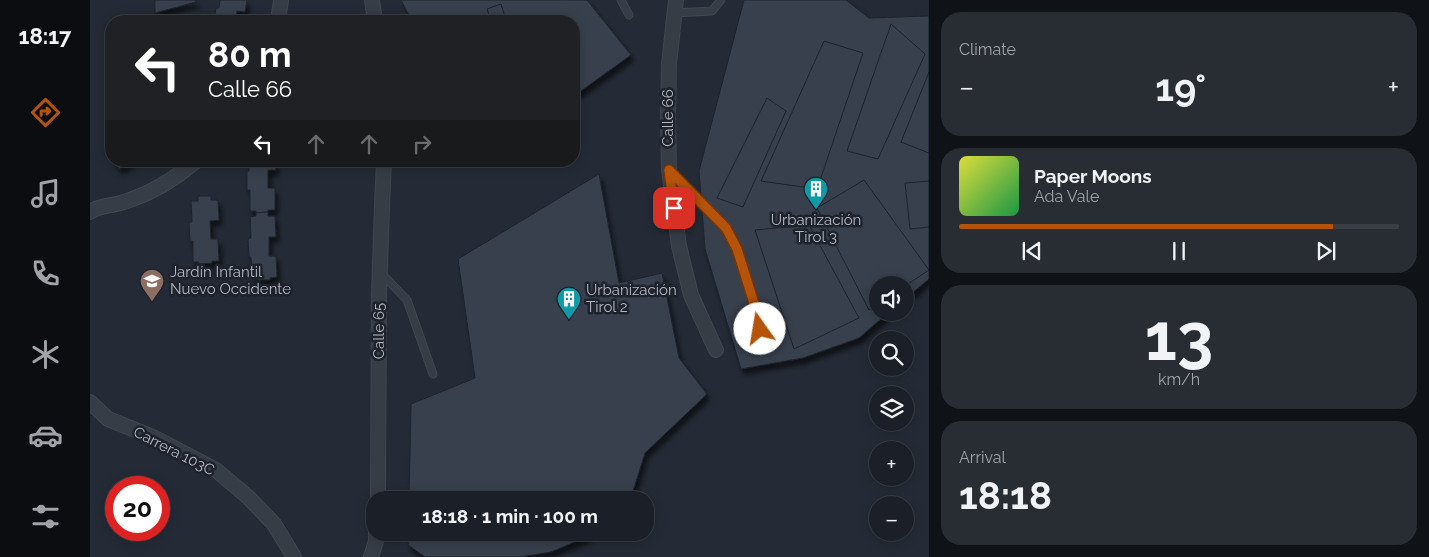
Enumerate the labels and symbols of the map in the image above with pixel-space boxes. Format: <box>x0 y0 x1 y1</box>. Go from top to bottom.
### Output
street label: Calle 66 <box>659 89 677 147</box>
building icon: Urbanización Tirol 3 <box>803 176 829 210</box>
pin <box>653 187 695 229</box>
place label: Urbanización Tirol 3 <box>771 211 861 246</box>
place label: Jardín Infantil Nuevo Occidente <box>170 263 291 298</box>
school or university icon: Jardín Infantil Nuevo Occidente <box>139 268 165 302</box>
place label: Urbanización Tirol 2 <box>586 281 677 316</box>
building icon: Urbanización Tirol 2 <box>556 286 582 320</box>
position arrow <box>733 302 785 354</box>
street label: Calle 65 <box>370 303 388 359</box>
street label: Carrera 103C <box>130 423 218 479</box>
speed limit sign: 20 <box>105 476 170 541</box>

